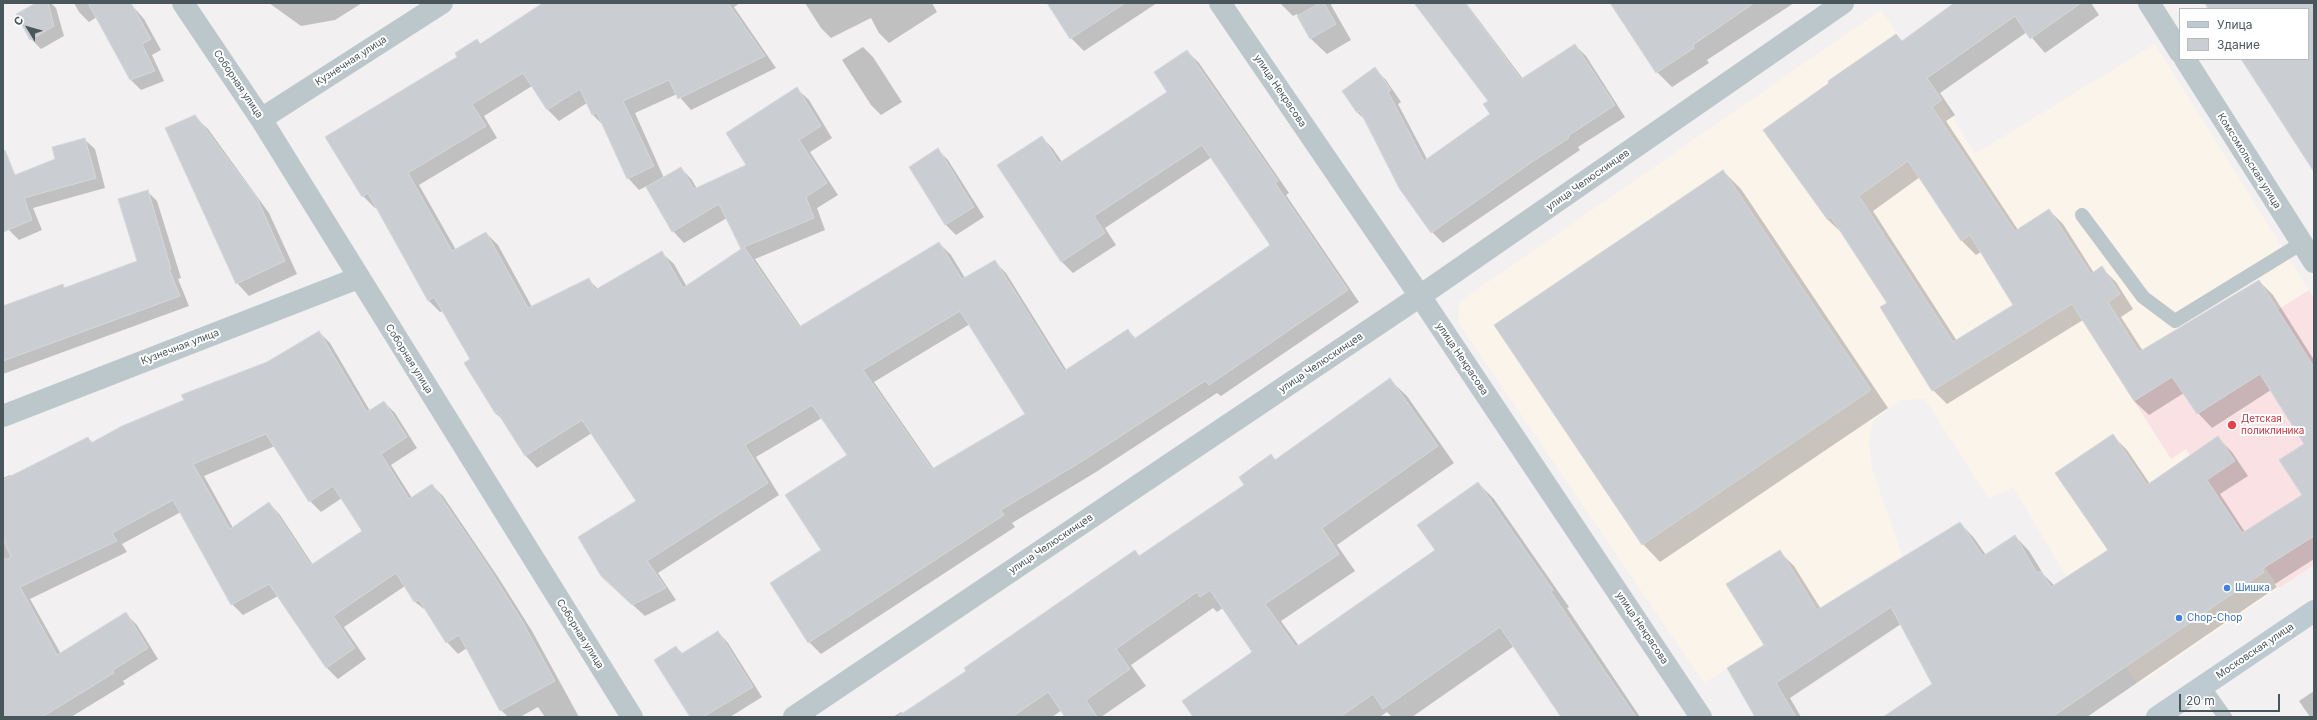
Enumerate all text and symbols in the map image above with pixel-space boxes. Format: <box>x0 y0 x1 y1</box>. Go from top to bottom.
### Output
north arrow <box>8 8 48 48</box>
legend <box>2179 8 2309 60</box>
text: С <box>10 13 26 28</box>
text: Улица <box>2217 17 2252 32</box>
street label: Кузнечная улица <box>313 33 389 89</box>
text: Здание <box>2217 37 2260 52</box>
street label: Соборная улица <box>211 48 265 120</box>
street label: улица Некрасова <box>1251 53 1309 129</box>
street label: Комсомольская улица <box>2215 111 2283 211</box>
street label: улица Челюскинцев <box>1544 147 1632 213</box>
street label: улица Некрасова <box>1433 321 1491 397</box>
street label: Соборная улица <box>383 322 435 396</box>
street label: Кузнечная улица <box>139 327 221 367</box>
street label: улица Челюскинцев <box>1277 330 1365 396</box>
place label: Детская поликлиника <box>2241 413 2304 436</box>
marker: Детская поликлиника <box>2226 419 2238 431</box>
street label: улица Челюскинцев <box>1007 511 1095 577</box>
place label: Шишка <box>2235 582 2270 594</box>
marker: Шишка <box>2222 583 2232 593</box>
street label: улица Некрасова <box>1613 590 1671 666</box>
street label: Соборная улица <box>554 597 606 671</box>
place label: Chop-Chop <box>2187 612 2242 624</box>
marker: Chop-Chop <box>2174 613 2184 623</box>
street label: Московская улица <box>2214 621 2296 681</box>
scale bar <box>2181 686 2282 712</box>
text: 20 m <box>2186 693 2215 708</box>

